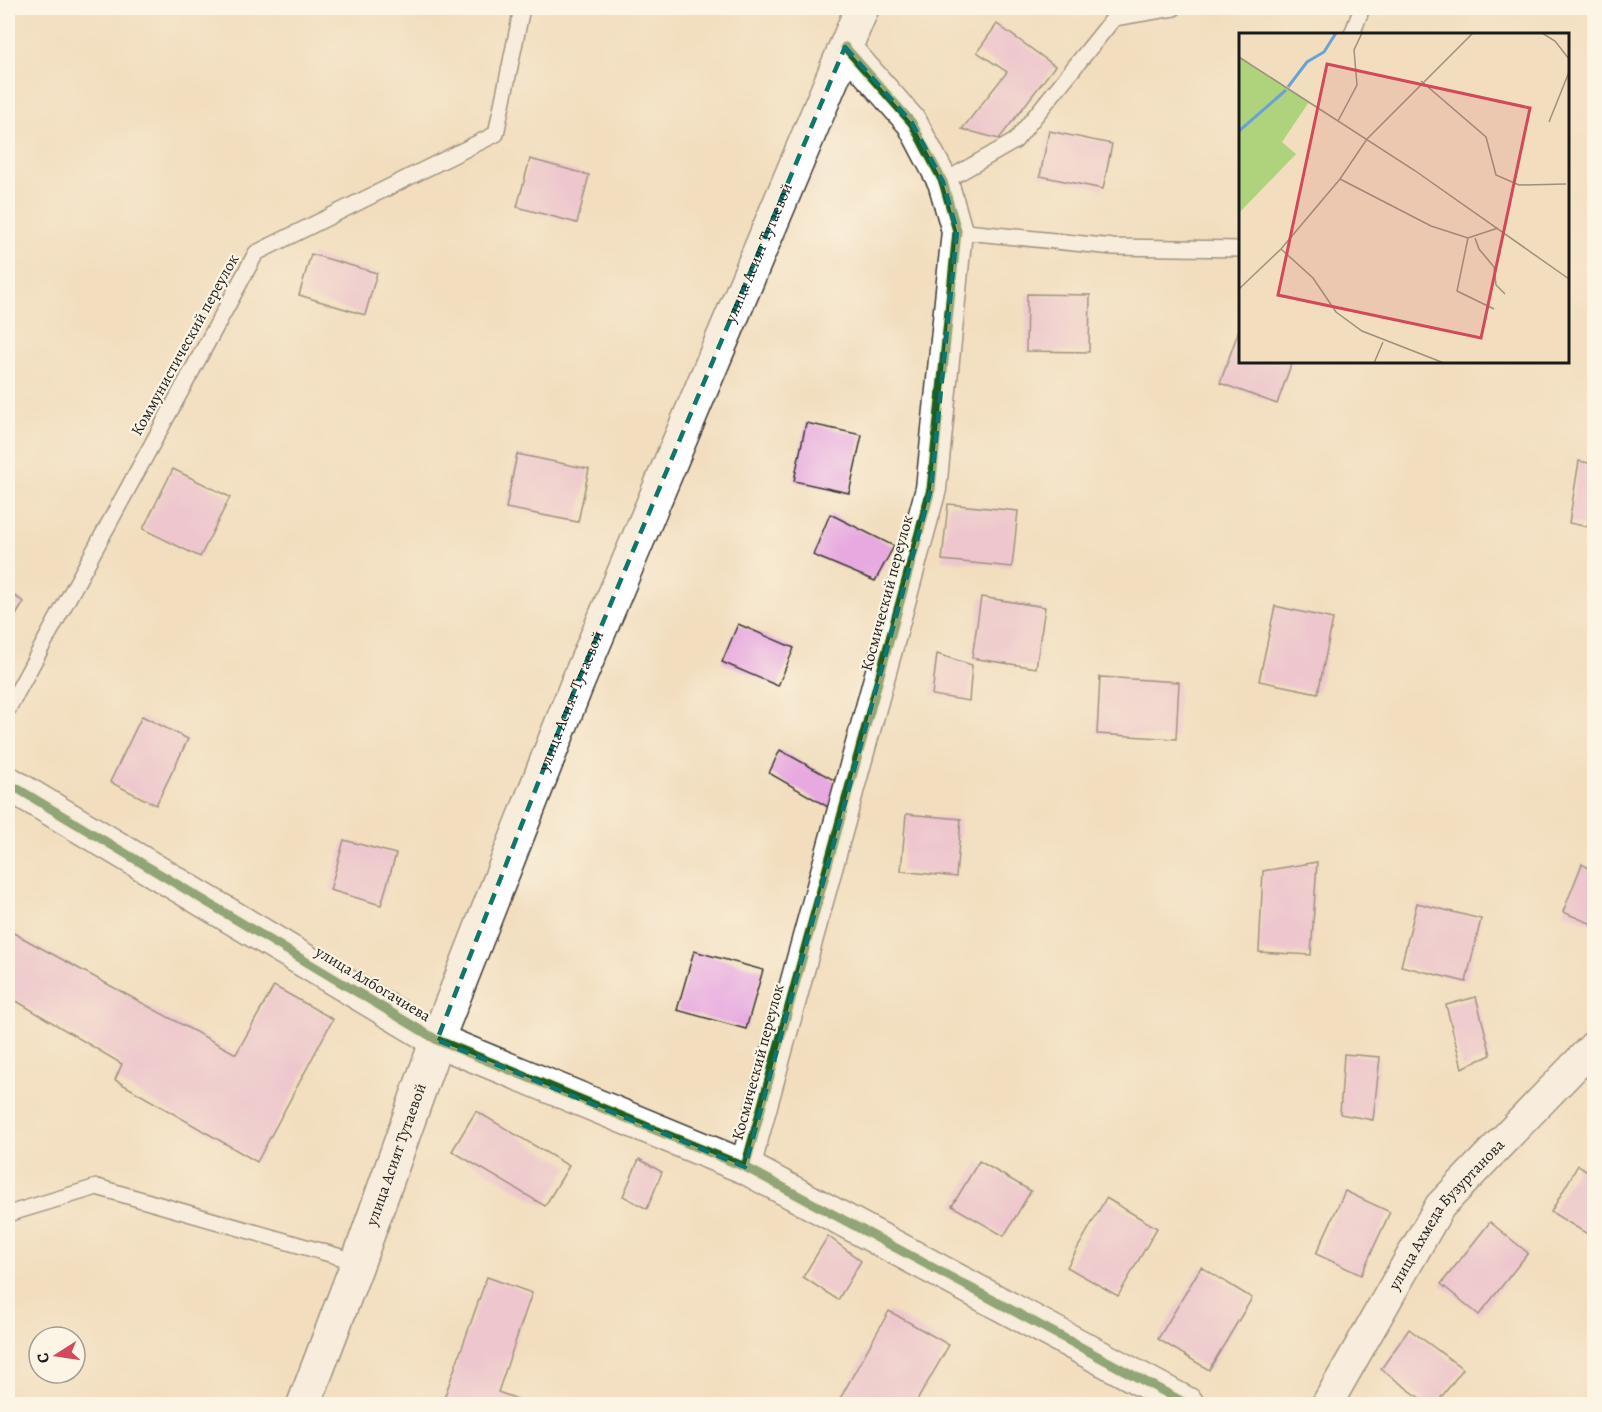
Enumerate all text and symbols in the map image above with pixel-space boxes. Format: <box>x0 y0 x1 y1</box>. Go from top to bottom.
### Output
inset map <box>1239 33 1569 363</box>
street label: улица Асият Тутаевой <box>719 180 798 327</box>
street label: Коммунистический переулок <box>126 250 244 440</box>
street label: Космический переулок <box>856 513 918 673</box>
street label: улица Асият Тутаевой <box>532 627 609 775</box>
street label: улица Албогачиева <box>310 940 435 1028</box>
street label: Космический переулок <box>727 982 789 1142</box>
street label: улица Асият Тутаевой <box>360 1080 432 1230</box>
street label: улица Ахмеда Бузуртанова <box>1383 1134 1510 1295</box>
north arrow <box>27 1325 87 1385</box>
text: С <box>31 1351 55 1365</box>

